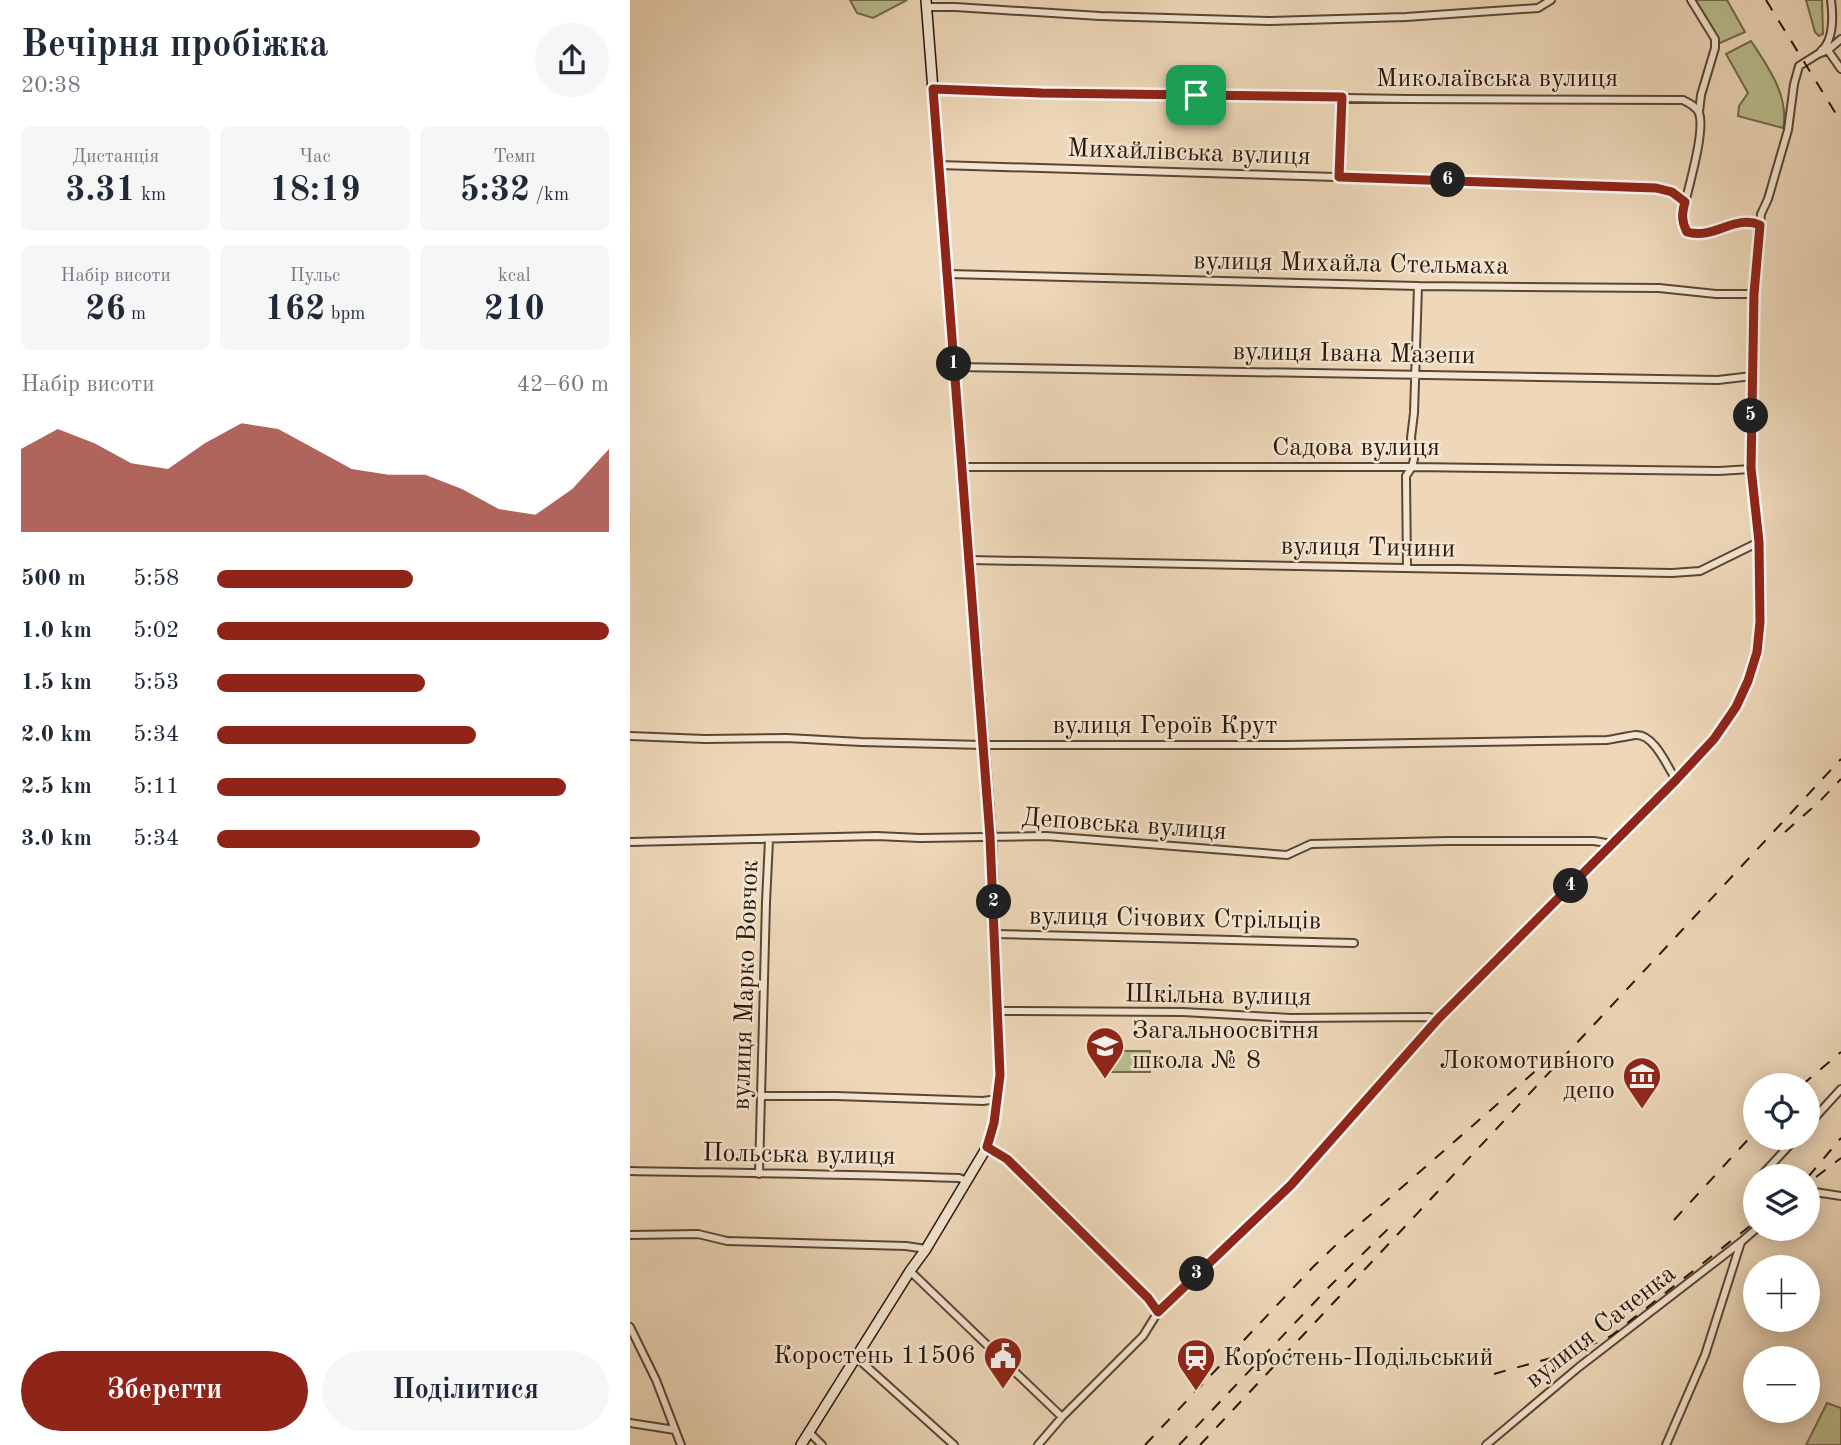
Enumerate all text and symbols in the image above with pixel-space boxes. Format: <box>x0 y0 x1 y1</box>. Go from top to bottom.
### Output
button: share <box>535 23 609 97</box>
text: Вечірня пробіжка <box>21 27 329 65</box>
pin <box>1166 65 1226 125</box>
street label: Миколаївська вулиця <box>1376 66 1618 92</box>
text: 20:38 <box>21 74 81 97</box>
icon: arrive <box>1177 76 1215 114</box>
street label: Михайлівська вулиця <box>1067 136 1311 170</box>
text: Дистанція <box>72 148 159 167</box>
text: Час <box>299 148 331 167</box>
text: Темп <box>493 148 536 167</box>
pin: 6 <box>1430 162 1466 198</box>
text: 6 <box>1442 170 1453 189</box>
text: 3.31 <box>65 173 136 208</box>
text: 18:19 <box>269 173 361 208</box>
text: 5:32 <box>460 173 530 208</box>
text: km <box>136 186 166 205</box>
text: /km <box>530 186 569 205</box>
street label: вулиця Михайла Стельмаха <box>1193 248 1509 280</box>
text: Набір висоти <box>61 267 171 286</box>
text: Пульс <box>290 267 340 286</box>
text: kcal <box>498 267 531 286</box>
text: 26 <box>85 292 126 327</box>
text: 162 <box>265 292 325 327</box>
text: 210 <box>484 292 545 327</box>
text: m <box>126 305 146 324</box>
text: bpm <box>325 305 365 324</box>
street label: вулиця Івана Мазепи <box>1232 339 1476 369</box>
pin: 1 <box>936 346 972 382</box>
text: 1 <box>948 354 959 373</box>
text: Набір висоти <box>21 373 155 396</box>
text: 42–60 m <box>517 373 609 396</box>
pin: 5 <box>1734 398 1768 434</box>
text: 5 <box>1745 406 1756 425</box>
street label: Садова вулиця <box>1272 435 1440 461</box>
street label: вулиця Тичини <box>1280 533 1456 563</box>
text: 500 m <box>21 567 86 590</box>
text: 5:58 <box>133 567 179 590</box>
text: 1.0 km <box>21 619 92 642</box>
text: 5:02 <box>133 619 179 642</box>
text: 1.5 km <box>21 671 92 694</box>
text: 5:53 <box>133 671 179 694</box>
street label: вулиця Героїв Крут <box>1052 713 1278 739</box>
text: 2.0 km <box>21 723 92 746</box>
text: 5:34 <box>133 723 179 746</box>
text: 2.5 km <box>21 775 92 798</box>
text: 5:11 <box>133 775 179 798</box>
street label: Деповська вулиця <box>1020 805 1228 845</box>
text: 3.0 km <box>21 827 92 850</box>
text: 5:34 <box>133 827 179 850</box>
street label: вулиця Марко Вовчок <box>729 859 763 1111</box>
pin: 4 <box>1553 868 1588 903</box>
text: 4 <box>1565 876 1576 895</box>
pin: 2 <box>976 884 1012 920</box>
text: 2 <box>988 892 999 911</box>
street label: вулиця Січових Стрільців <box>1029 903 1321 935</box>
street label: Шкільна вулиця <box>1124 981 1312 1011</box>
place label: Загальноосвітня школа № 8 <box>1132 1018 1319 1074</box>
school or university icon: Загальноосвітня школа № 8 <box>1084 1025 1126 1080</box>
place label: Локомотивного депо <box>1439 1048 1615 1104</box>
museum icon: Локомотивного депо <box>1621 1055 1663 1110</box>
map controls <box>1743 1073 1820 1423</box>
button: locate <box>1743 1073 1820 1150</box>
street label: Польська вулиця <box>702 1140 896 1170</box>
button: layers <box>1743 1164 1820 1241</box>
button: + <box>1743 1255 1820 1332</box>
pin: 3 <box>1180 1256 1214 1292</box>
street label: вулиця Саченка <box>1521 1261 1681 1393</box>
text: 3 <box>1191 1264 1202 1283</box>
public building icon: Коростень 11506 <box>982 1335 1024 1390</box>
station icon: Коростень-Подільський <box>1175 1337 1217 1392</box>
place label: Коростень 11506 <box>773 1343 976 1369</box>
place label: Коростень-Подільський <box>1223 1345 1494 1371</box>
button: − <box>1743 1346 1820 1423</box>
button: Зберегти <box>21 1351 308 1431</box>
button: Поділитися <box>322 1351 609 1431</box>

